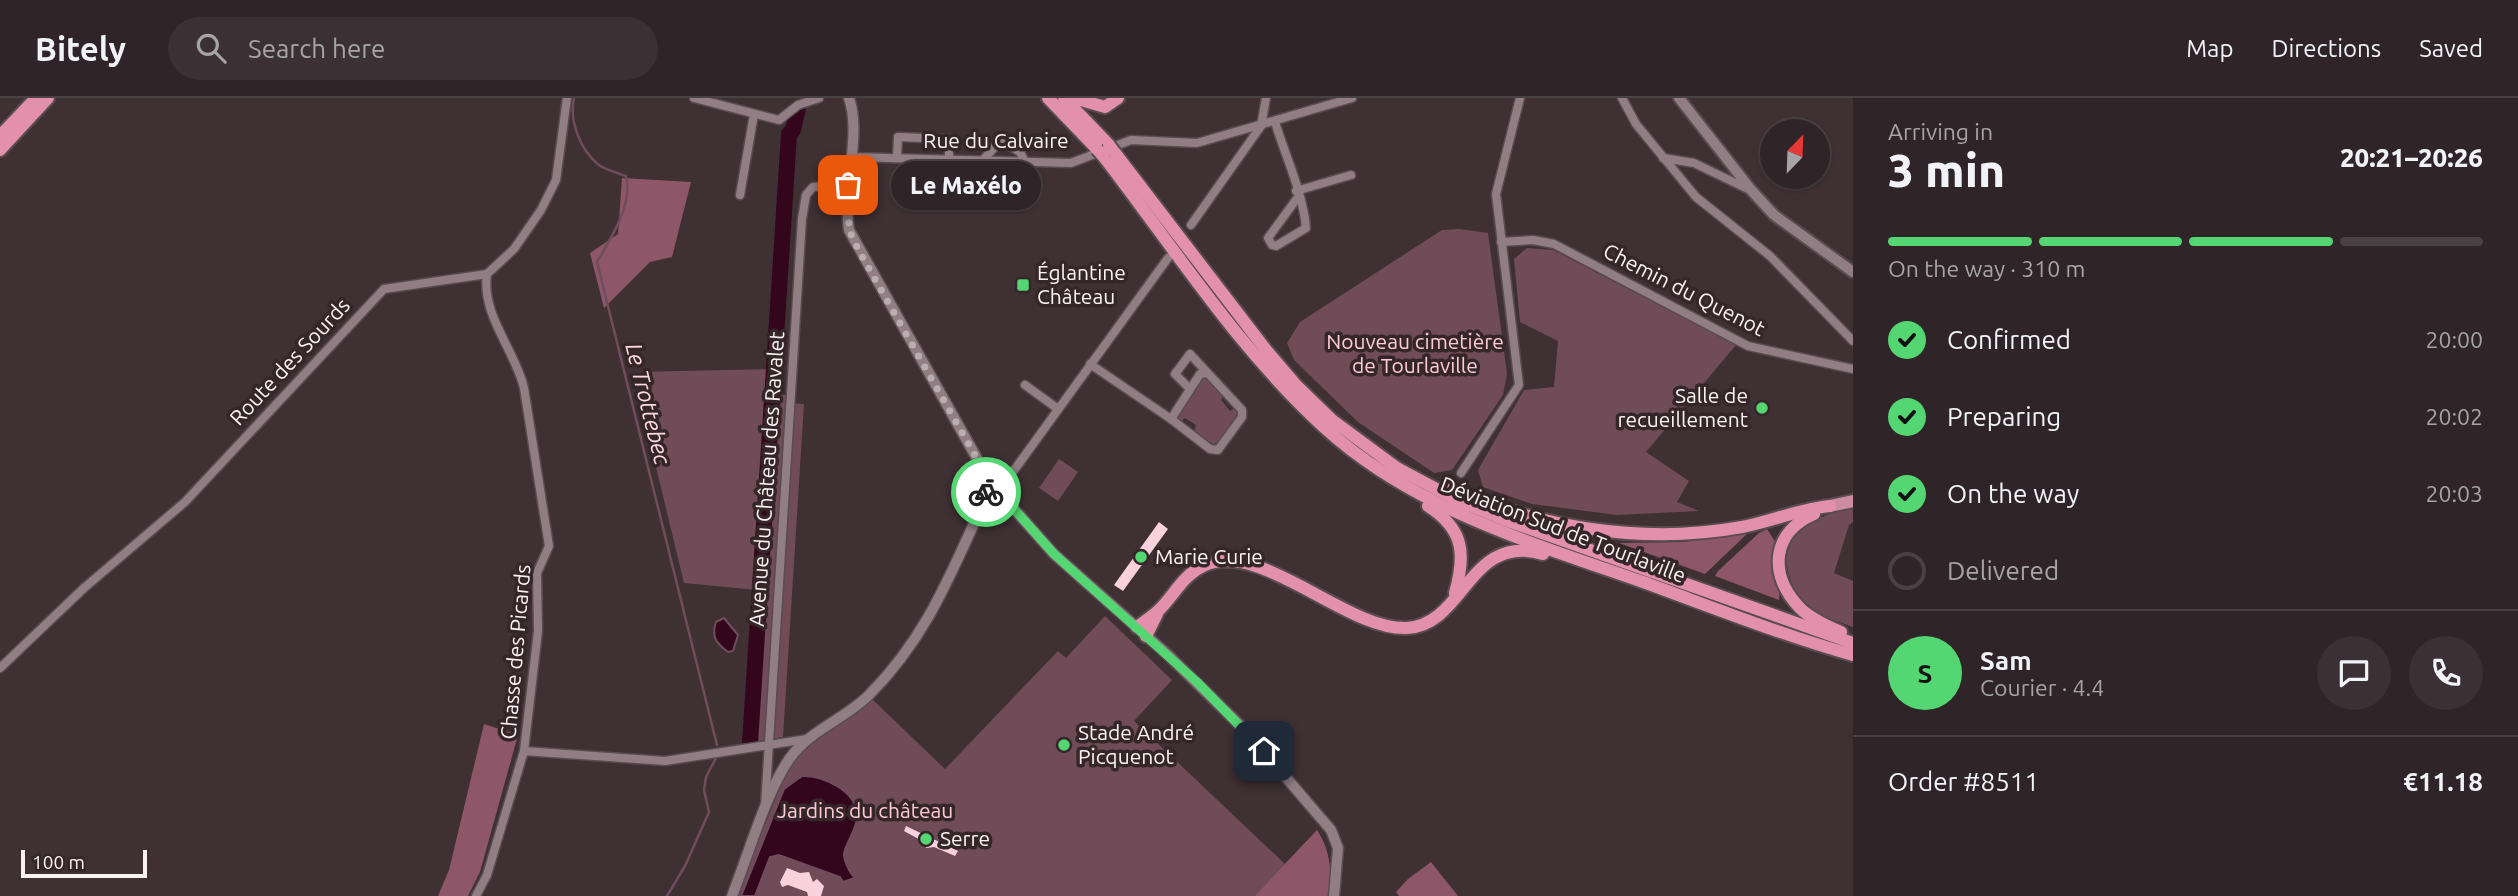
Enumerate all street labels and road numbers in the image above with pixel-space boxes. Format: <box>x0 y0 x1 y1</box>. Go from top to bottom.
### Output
street label: Rue du Calvaire <box>923 128 1069 152</box>
street label: Chemin du Quenot <box>1600 238 1769 340</box>
street label: Route des Sourds <box>224 293 354 430</box>
street label: Avenue du Château des Ravalet <box>744 331 788 627</box>
street label: Déviation Sud de Tourlaville <box>1437 471 1689 587</box>
street label: Chasse des Picards <box>495 563 535 740</box>

